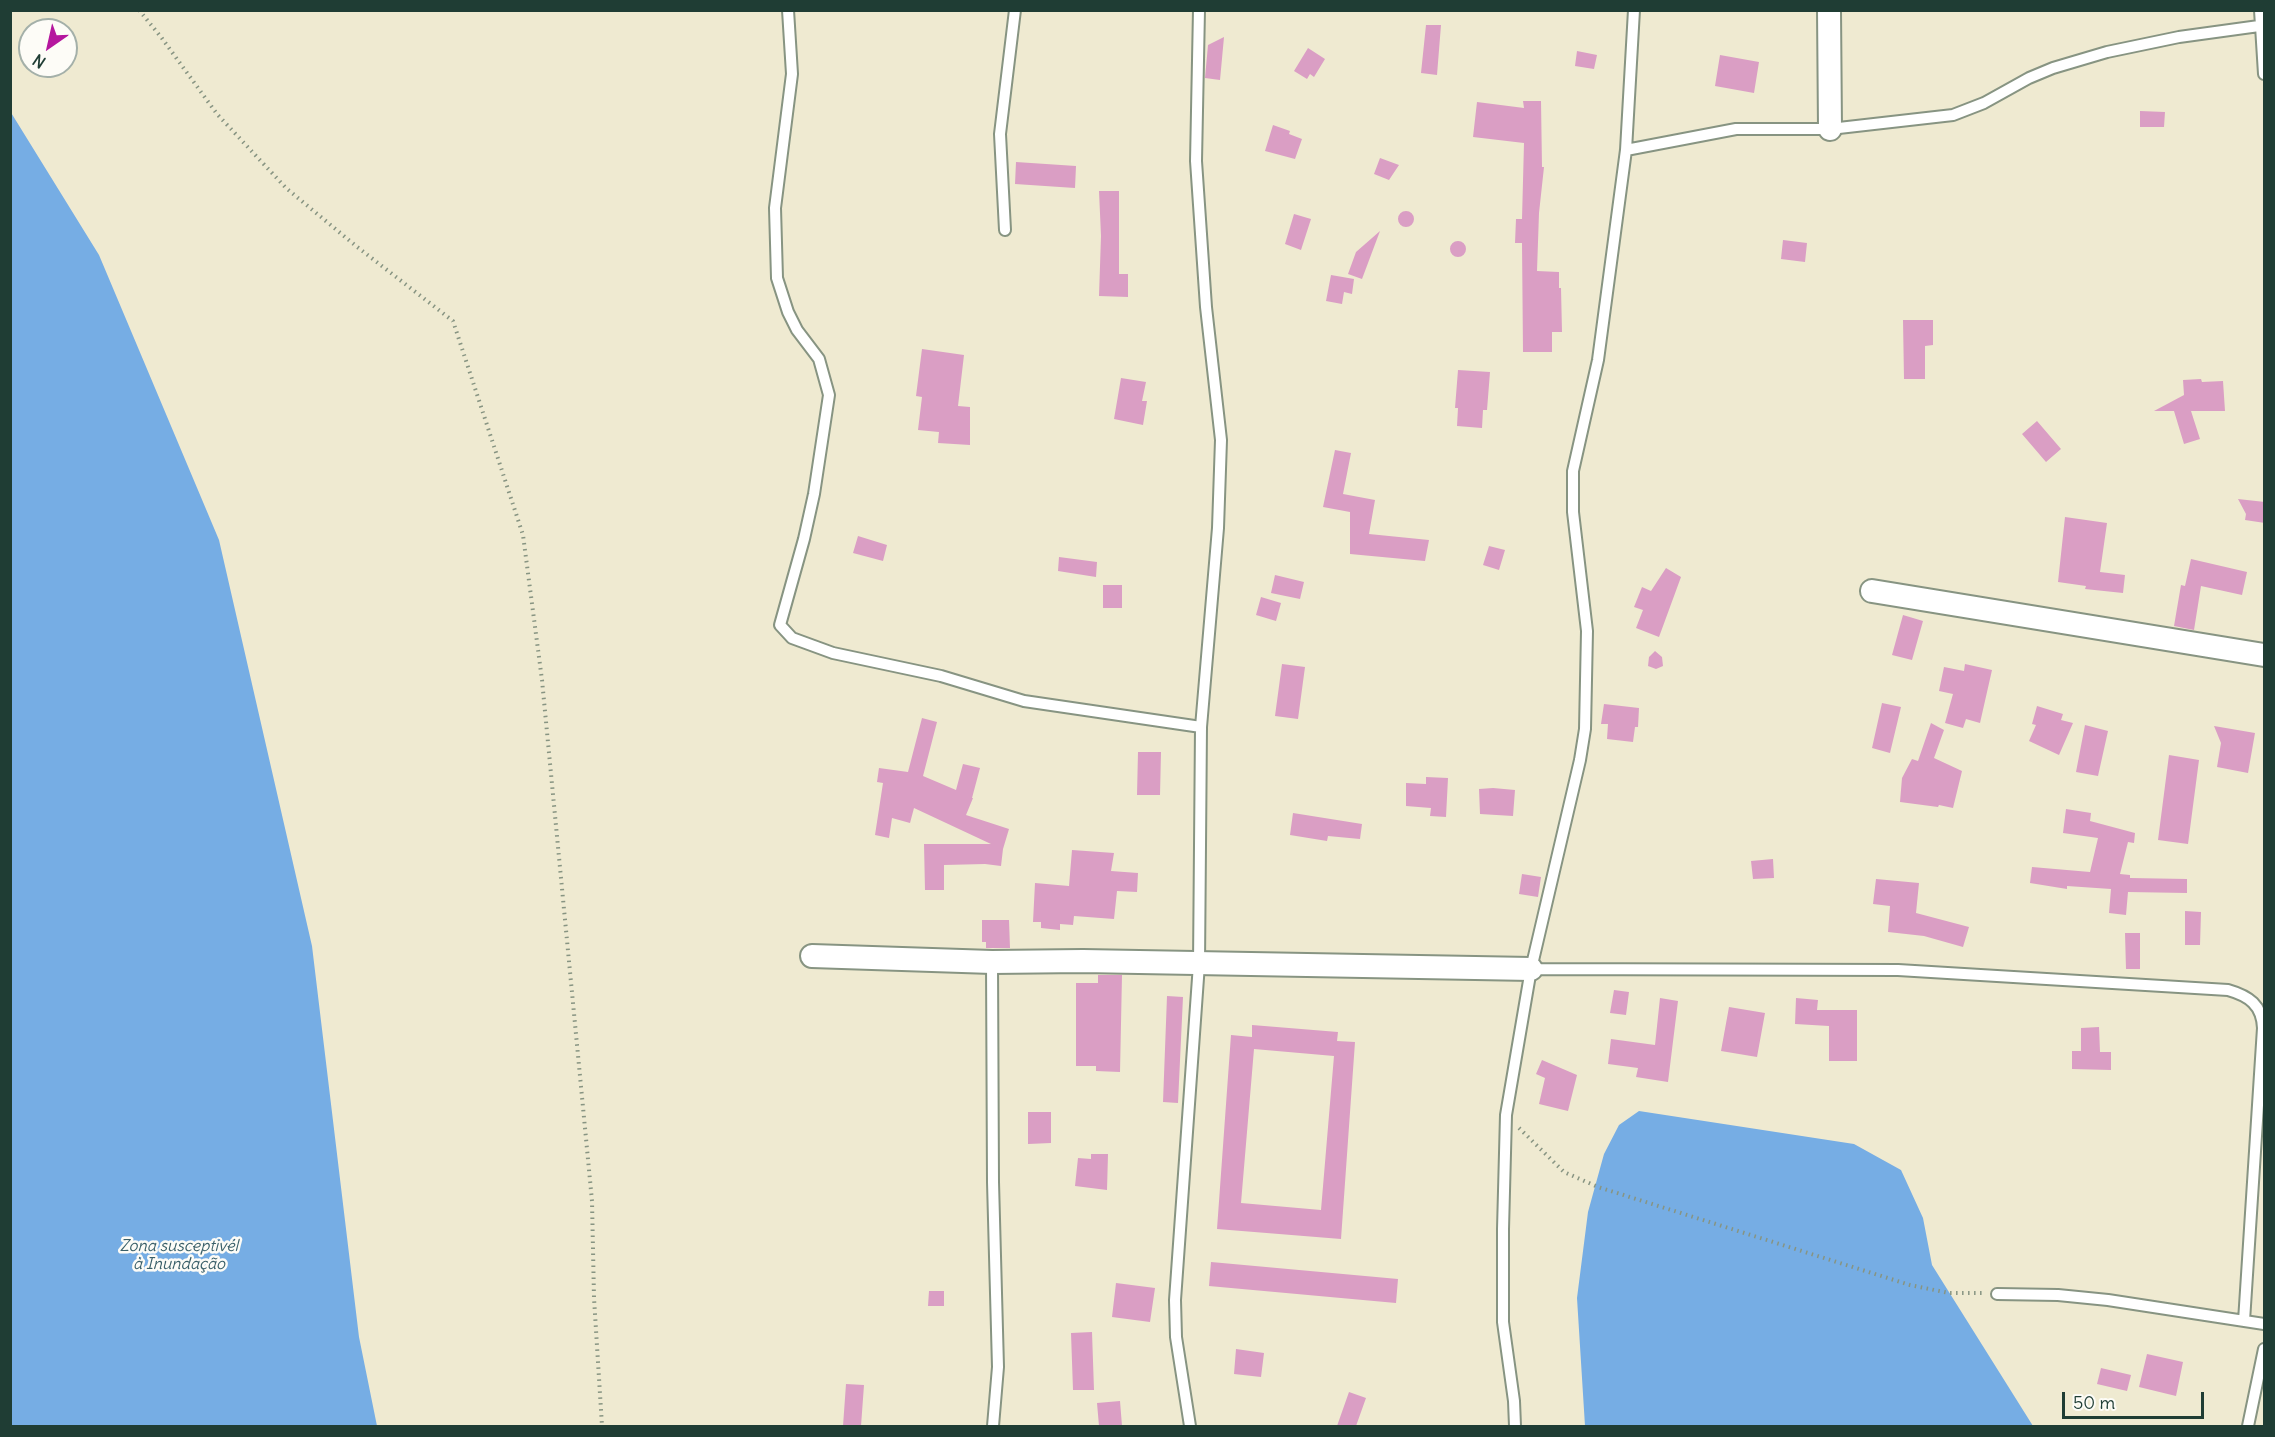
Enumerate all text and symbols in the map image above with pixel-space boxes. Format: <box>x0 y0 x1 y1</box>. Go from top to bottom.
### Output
north arrow <box>18 18 78 78</box>
text: N <box>29 50 49 73</box>
water label: Zona susceptivél à Inundação <box>120 1236 238 1274</box>
scale bar <box>2065 1380 2208 1418</box>
text: 50 m <box>2073 1391 2115 1414</box>

